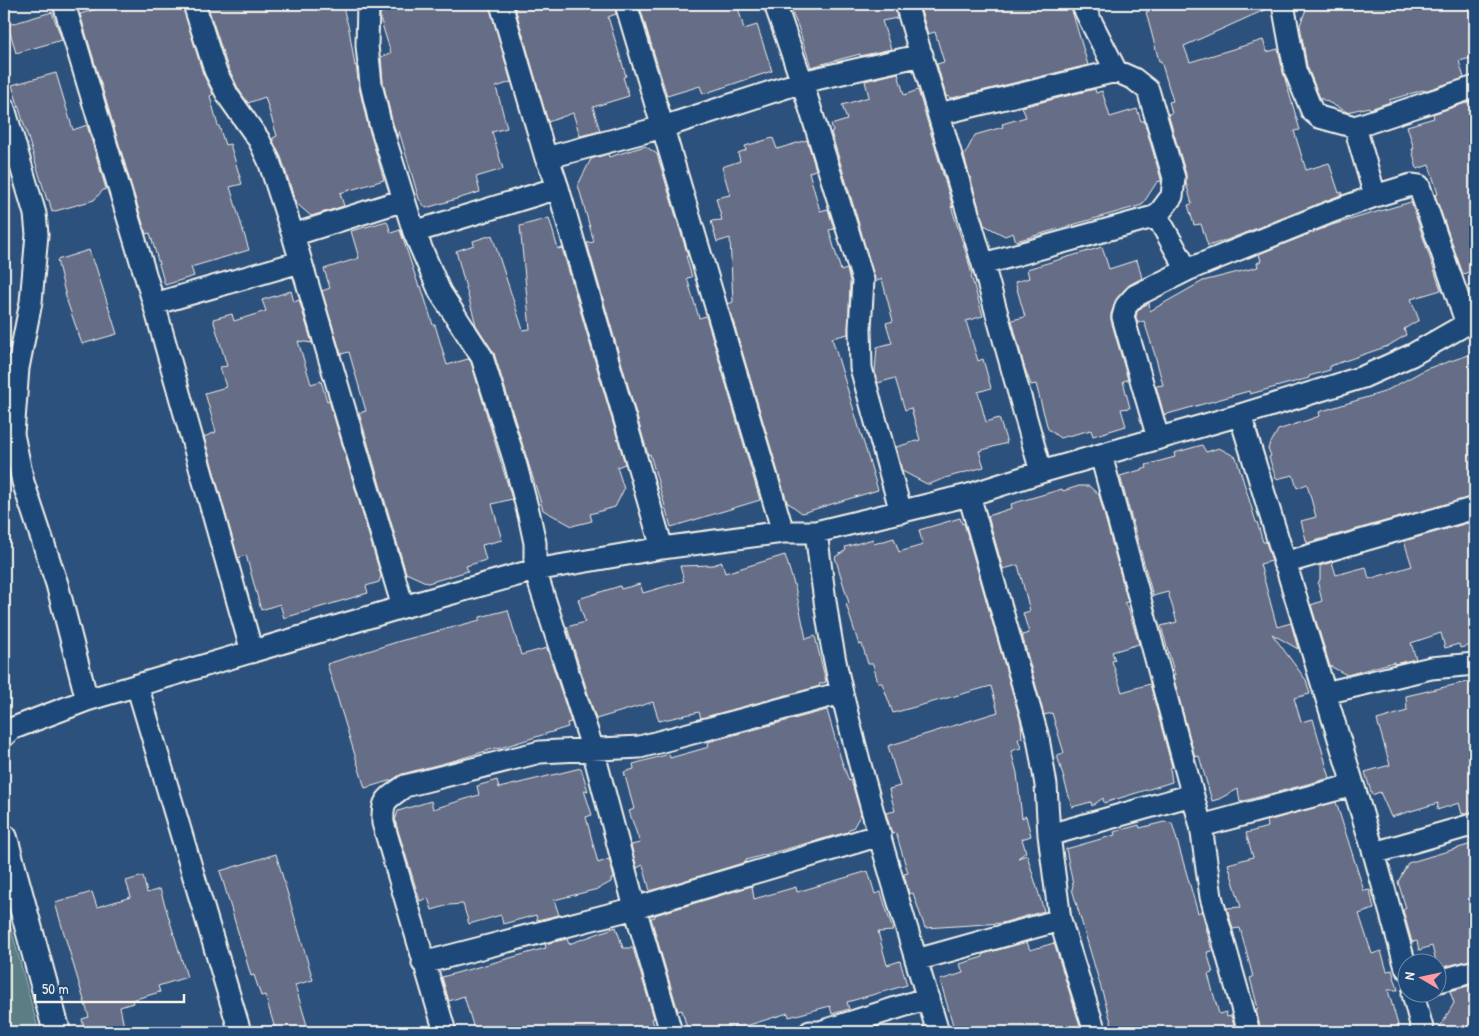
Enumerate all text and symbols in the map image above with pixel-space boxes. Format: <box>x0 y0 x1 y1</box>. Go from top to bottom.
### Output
north arrow <box>1396 954 1446 1004</box>
text: N <box>1399 970 1419 981</box>
scale bar <box>35 971 184 1003</box>
text: 50 m <box>42 978 69 999</box>

